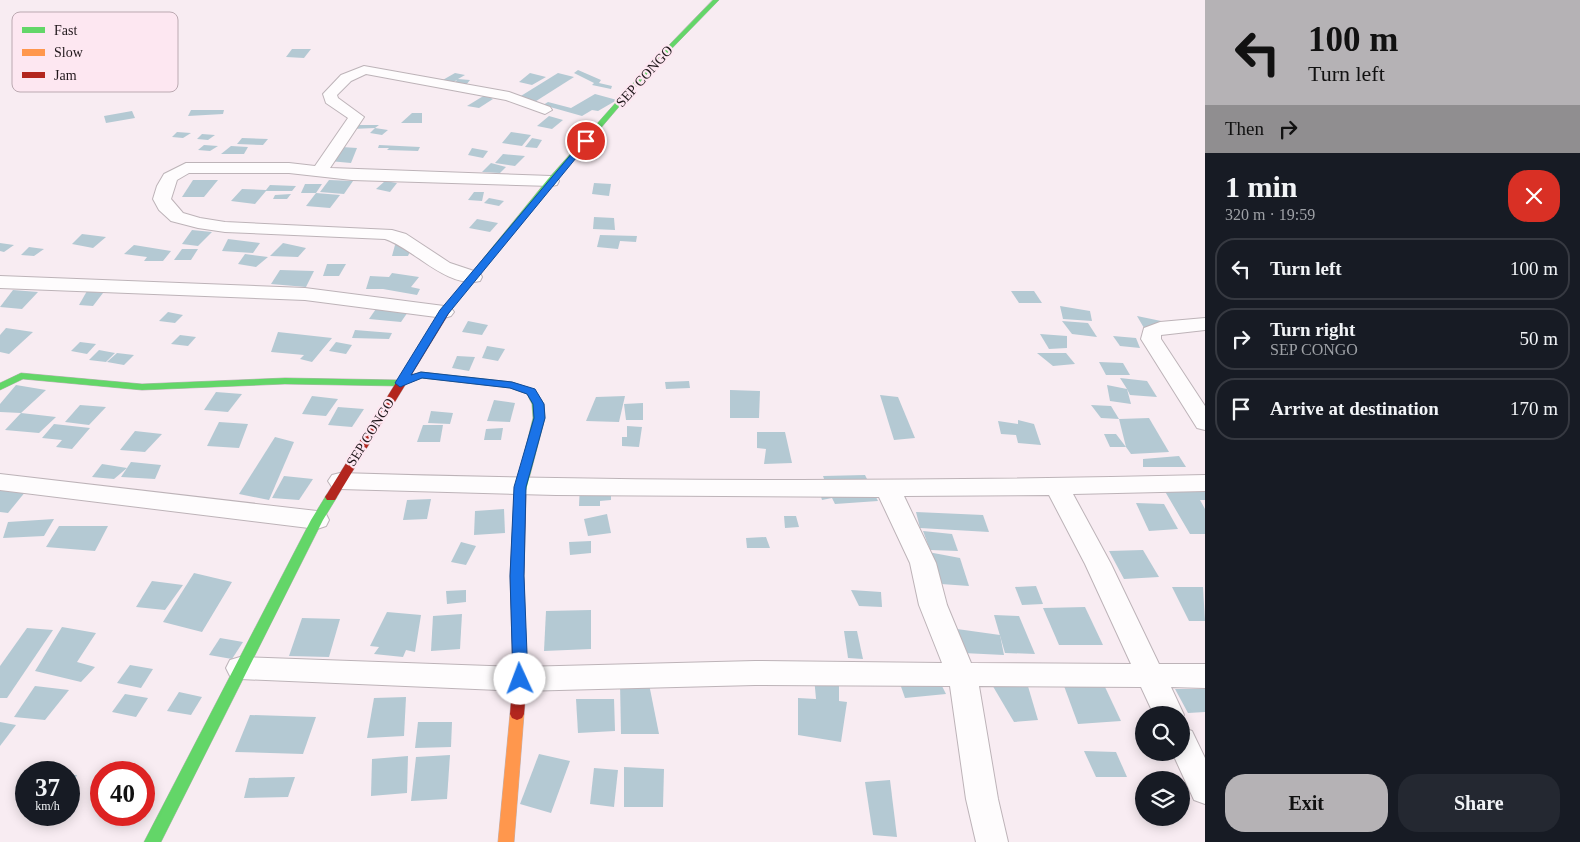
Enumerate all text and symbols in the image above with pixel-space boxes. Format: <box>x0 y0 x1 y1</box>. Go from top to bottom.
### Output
legend <box>12 12 178 92</box>
icon: left <box>1225 20 1290 85</box>
text: 100 m <box>1308 20 1398 59</box>
text: Fast <box>54 23 77 38</box>
street label: SEP CONGO <box>613 43 676 110</box>
text: Slow <box>54 45 84 60</box>
text: Turn left <box>1308 61 1385 86</box>
text: Jam <box>54 68 77 83</box>
icon: right <box>1274 115 1302 143</box>
text: Then <box>1225 118 1264 139</box>
pin <box>565 120 607 162</box>
icon: arrive <box>572 127 600 155</box>
text: 1 min <box>1225 170 1298 203</box>
button: close <box>1508 170 1560 222</box>
text: 320 m · 19:59 <box>1225 206 1315 223</box>
icon: left <box>1227 255 1255 283</box>
text: Turn left <box>1270 258 1342 279</box>
text: 100 m <box>1510 258 1558 279</box>
text: Turn right <box>1270 319 1355 340</box>
icon: right <box>1227 325 1255 353</box>
text: 50 m <box>1519 328 1558 349</box>
text: SEP CONGO <box>1270 341 1358 358</box>
icon: arrive <box>1227 395 1255 423</box>
street label: SEP CONGO <box>344 396 397 469</box>
text: Arrive at destination <box>1270 398 1439 419</box>
text: 170 m <box>1510 398 1558 419</box>
position arrow <box>493 652 545 704</box>
map controls <box>1135 706 1190 826</box>
button: search <box>1135 706 1190 761</box>
speed limit sign: 40 <box>90 761 155 826</box>
button: layers <box>1135 771 1190 826</box>
text: 37 <box>35 774 60 801</box>
button: Exit <box>1225 774 1388 832</box>
button: Share <box>1398 774 1560 832</box>
text: km/h <box>35 799 60 813</box>

